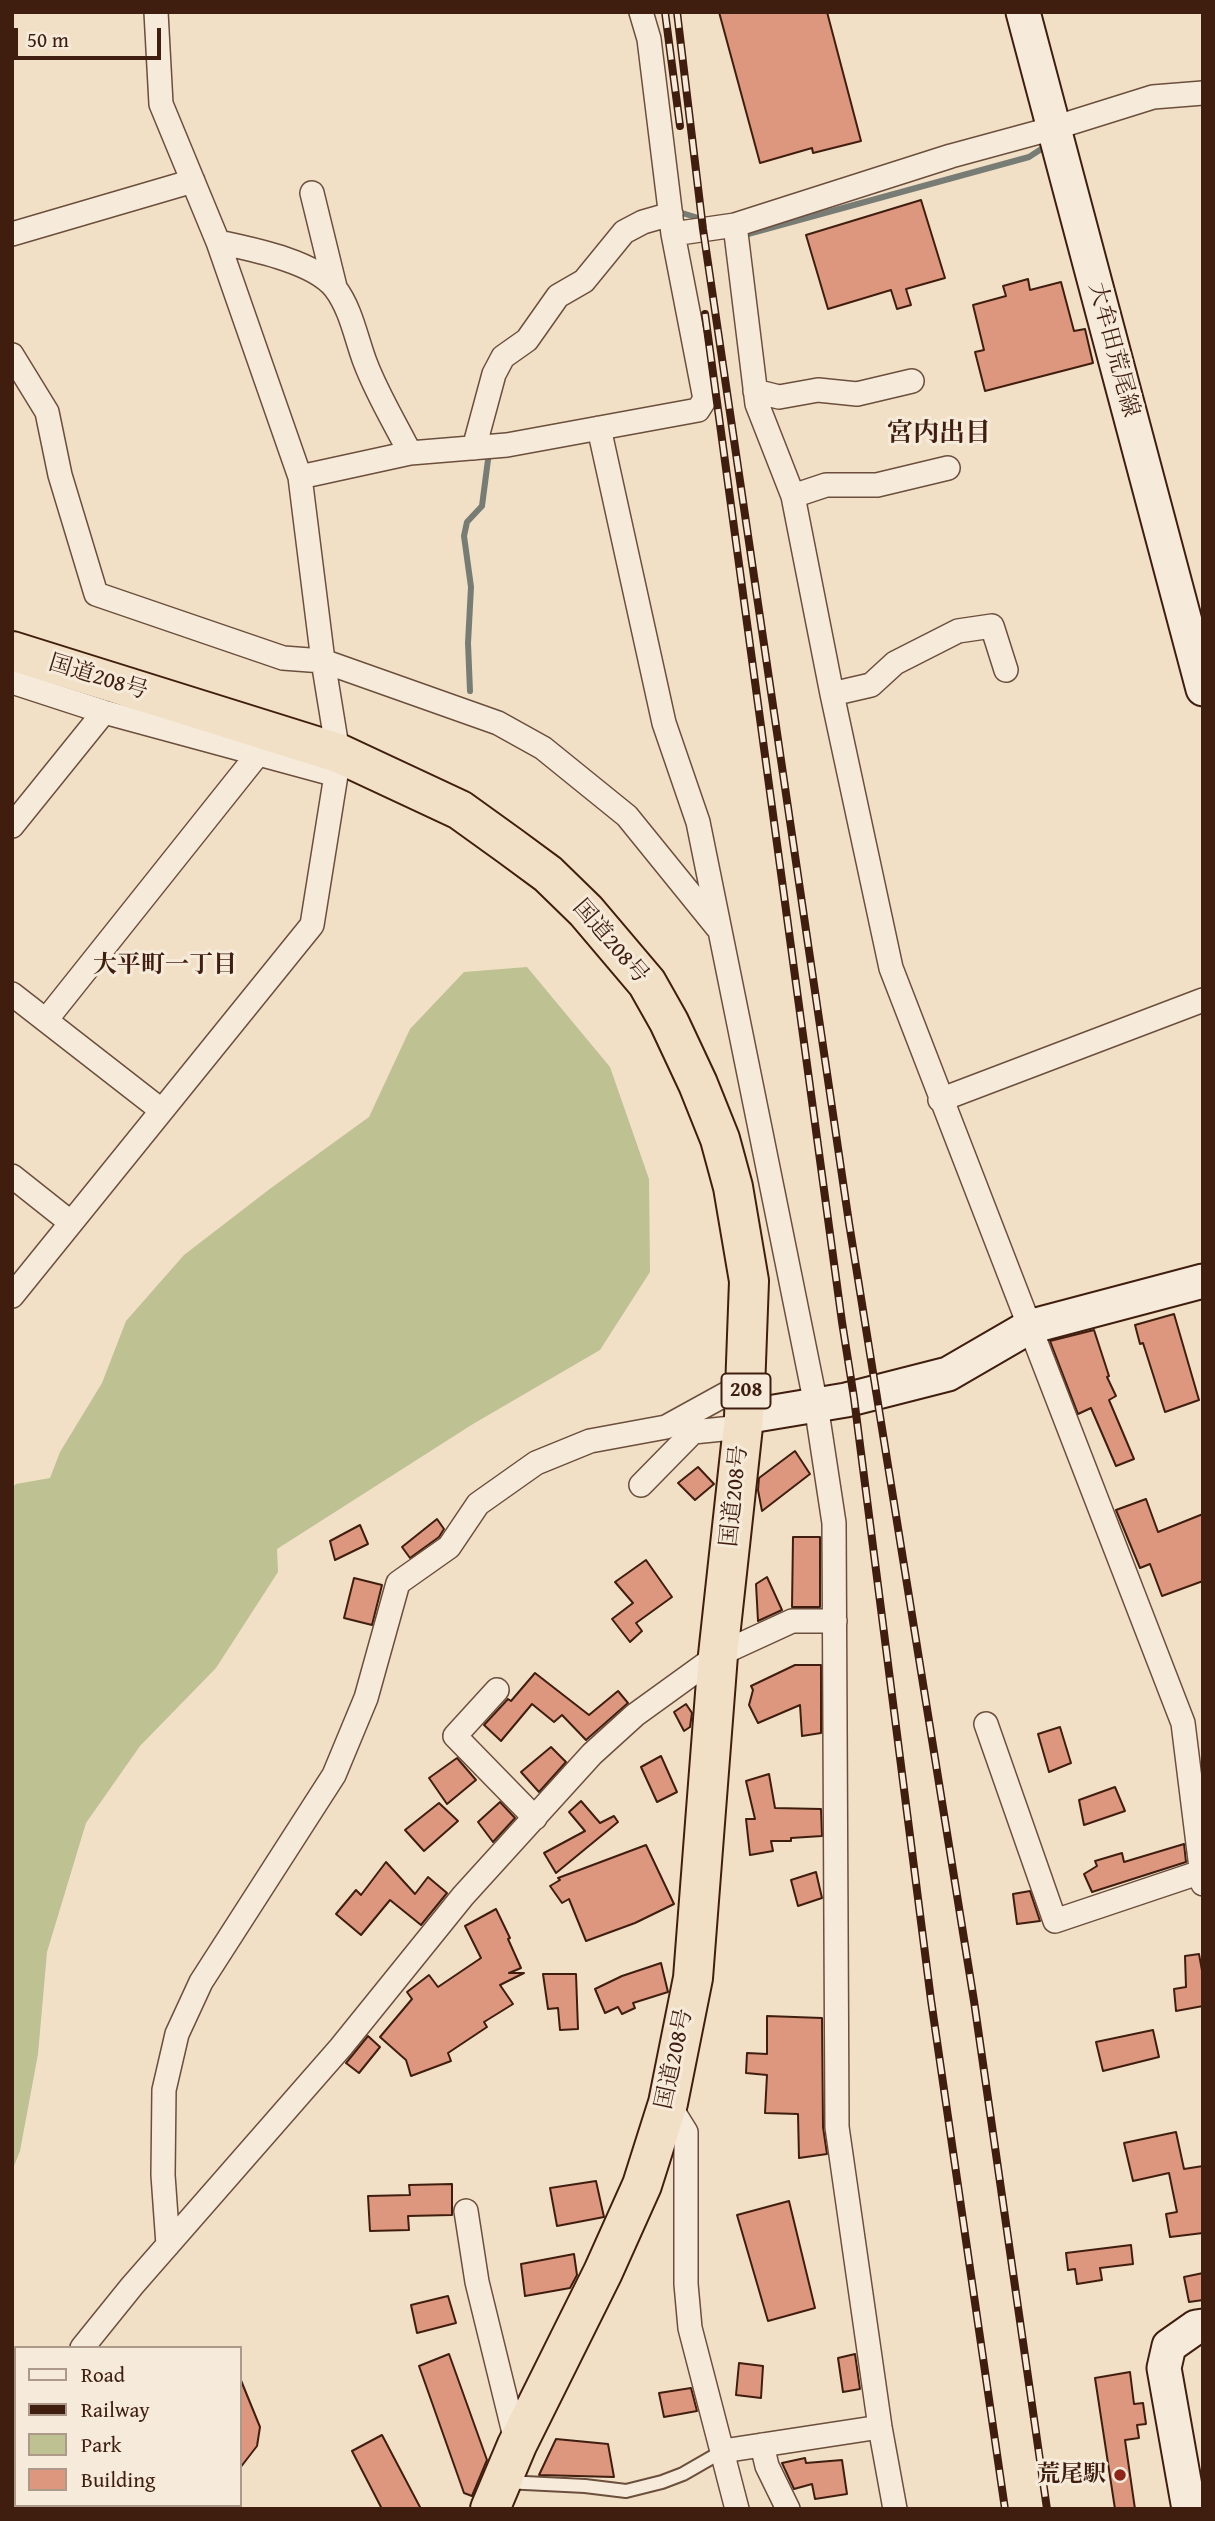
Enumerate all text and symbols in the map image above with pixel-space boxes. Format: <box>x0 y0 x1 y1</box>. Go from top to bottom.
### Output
scale bar <box>18 14 164 58</box>
text: 50 m <box>27 24 69 55</box>
street label: 大牟田荒尾線 <box>1082 280 1144 420</box>
district label: 宮内出目 <box>887 418 991 450</box>
street label: 国道208号 <box>45 650 151 706</box>
street label: 国道208号 <box>566 894 654 990</box>
district label: 大平町一丁目 <box>93 952 237 980</box>
road number: 208 <box>722 1374 770 1408</box>
street label: 国道208号 <box>716 1444 754 1548</box>
street label: 国道208号 <box>651 2006 699 2112</box>
legend <box>14 2346 242 2507</box>
text: Road <box>81 2359 125 2390</box>
text: Railway <box>81 2394 150 2425</box>
text: Park <box>81 2429 122 2460</box>
place label: 荒尾駅 <box>1037 2461 1106 2489</box>
text: Building <box>81 2464 155 2495</box>
marker: 荒尾駅 <box>1112 2467 1128 2483</box>

